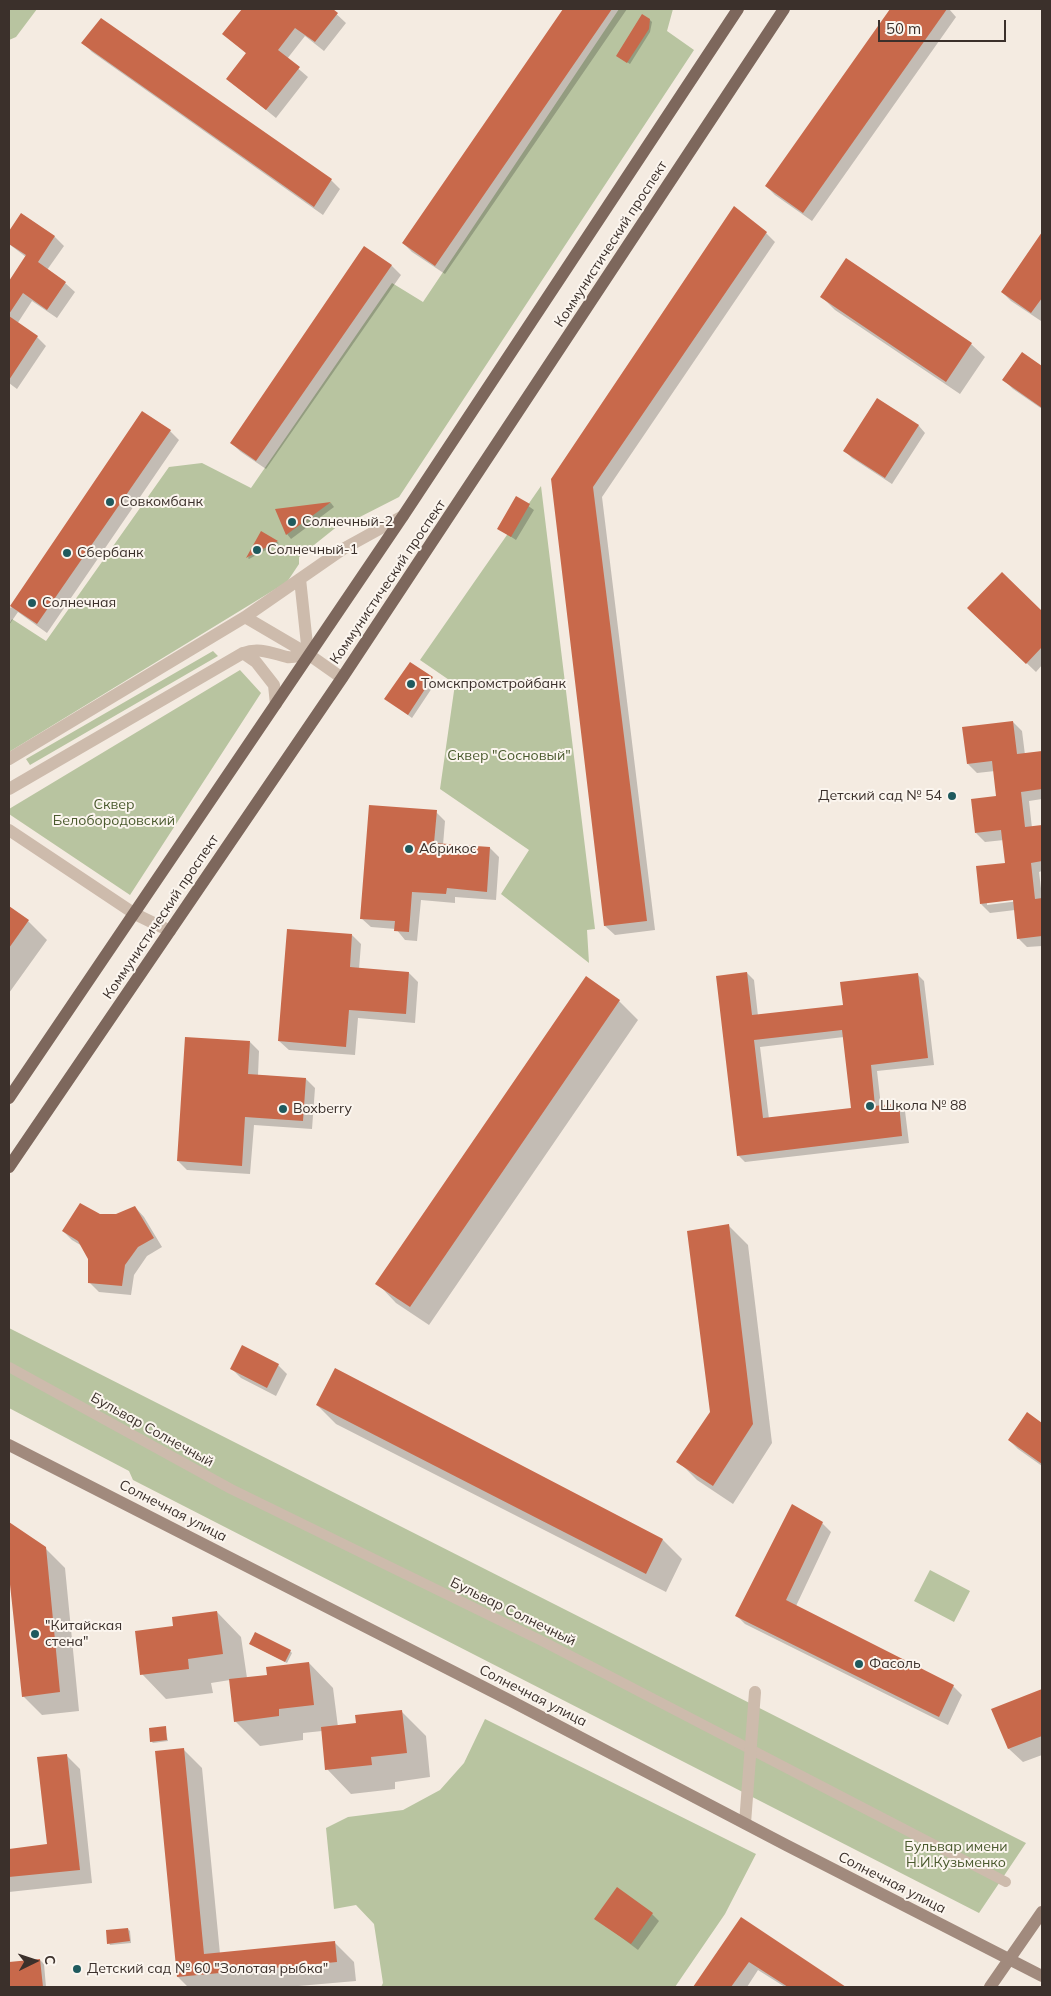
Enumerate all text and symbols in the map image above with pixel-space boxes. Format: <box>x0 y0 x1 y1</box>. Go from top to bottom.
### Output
scale bar <box>881 10 1008 42</box>
text: 50 m <box>886 19 921 38</box>
street label: Коммунистический проспект <box>551 158 671 330</box>
place label: Совкомбанк <box>120 494 203 510</box>
marker: Совкомбанк <box>104 496 116 508</box>
street label: Коммунистический проспект <box>327 497 449 667</box>
place label: Солнечный-2 <box>302 514 393 530</box>
marker: Солнечный-2 <box>286 516 298 528</box>
place label: Солнечный-1 <box>267 542 358 558</box>
marker: Солнечный-1 <box>251 544 263 556</box>
place label: Сбербанк <box>77 545 144 561</box>
marker: Сбербанк <box>61 547 73 559</box>
place label: Солнечная <box>42 595 116 611</box>
marker: Солнечная <box>26 597 38 609</box>
place label: Томскпромстройбанк <box>421 676 566 692</box>
marker: Томскпромстройбанк <box>405 678 417 690</box>
park label: Сквер "Сосновый" <box>447 748 571 764</box>
place label: Детский сад № 54 <box>818 788 942 804</box>
marker: Детский сад № 54 <box>946 790 958 802</box>
park label: Сквер Белобородовский <box>53 797 175 830</box>
street label: Коммунистический проспект <box>100 832 222 1002</box>
place label: Абрикос <box>419 841 477 857</box>
marker: Абрикос <box>403 843 415 855</box>
place label: Школа № 88 <box>880 1098 967 1114</box>
marker: Школа № 88 <box>864 1100 876 1112</box>
place label: Boxberry <box>293 1101 352 1117</box>
marker: Boxberry <box>277 1103 289 1115</box>
street label: Бульвар Солнечный <box>88 1389 216 1471</box>
street label: Солнечная улица <box>116 1477 230 1545</box>
street label: Бульвар Солнечный <box>447 1574 579 1650</box>
place label: "Китайская стена" <box>45 1618 122 1650</box>
marker: "Китайская стена" <box>29 1628 41 1640</box>
place label: Фасоль <box>869 1656 921 1672</box>
marker: Фасоль <box>853 1658 865 1670</box>
street label: Солнечная улица <box>476 1662 590 1730</box>
park label: Бульвар имени Н.И.Кузьменко <box>904 1839 1008 1871</box>
street label: Солнечная улица <box>835 1849 949 1917</box>
north arrow <box>10 1936 60 1986</box>
text: С <box>41 1955 59 1965</box>
place label: Детский сад № 60 "Золотая рыбка" <box>87 1961 328 1977</box>
marker: Детский сад № 60 "Золотая рыбка" <box>71 1963 83 1975</box>

